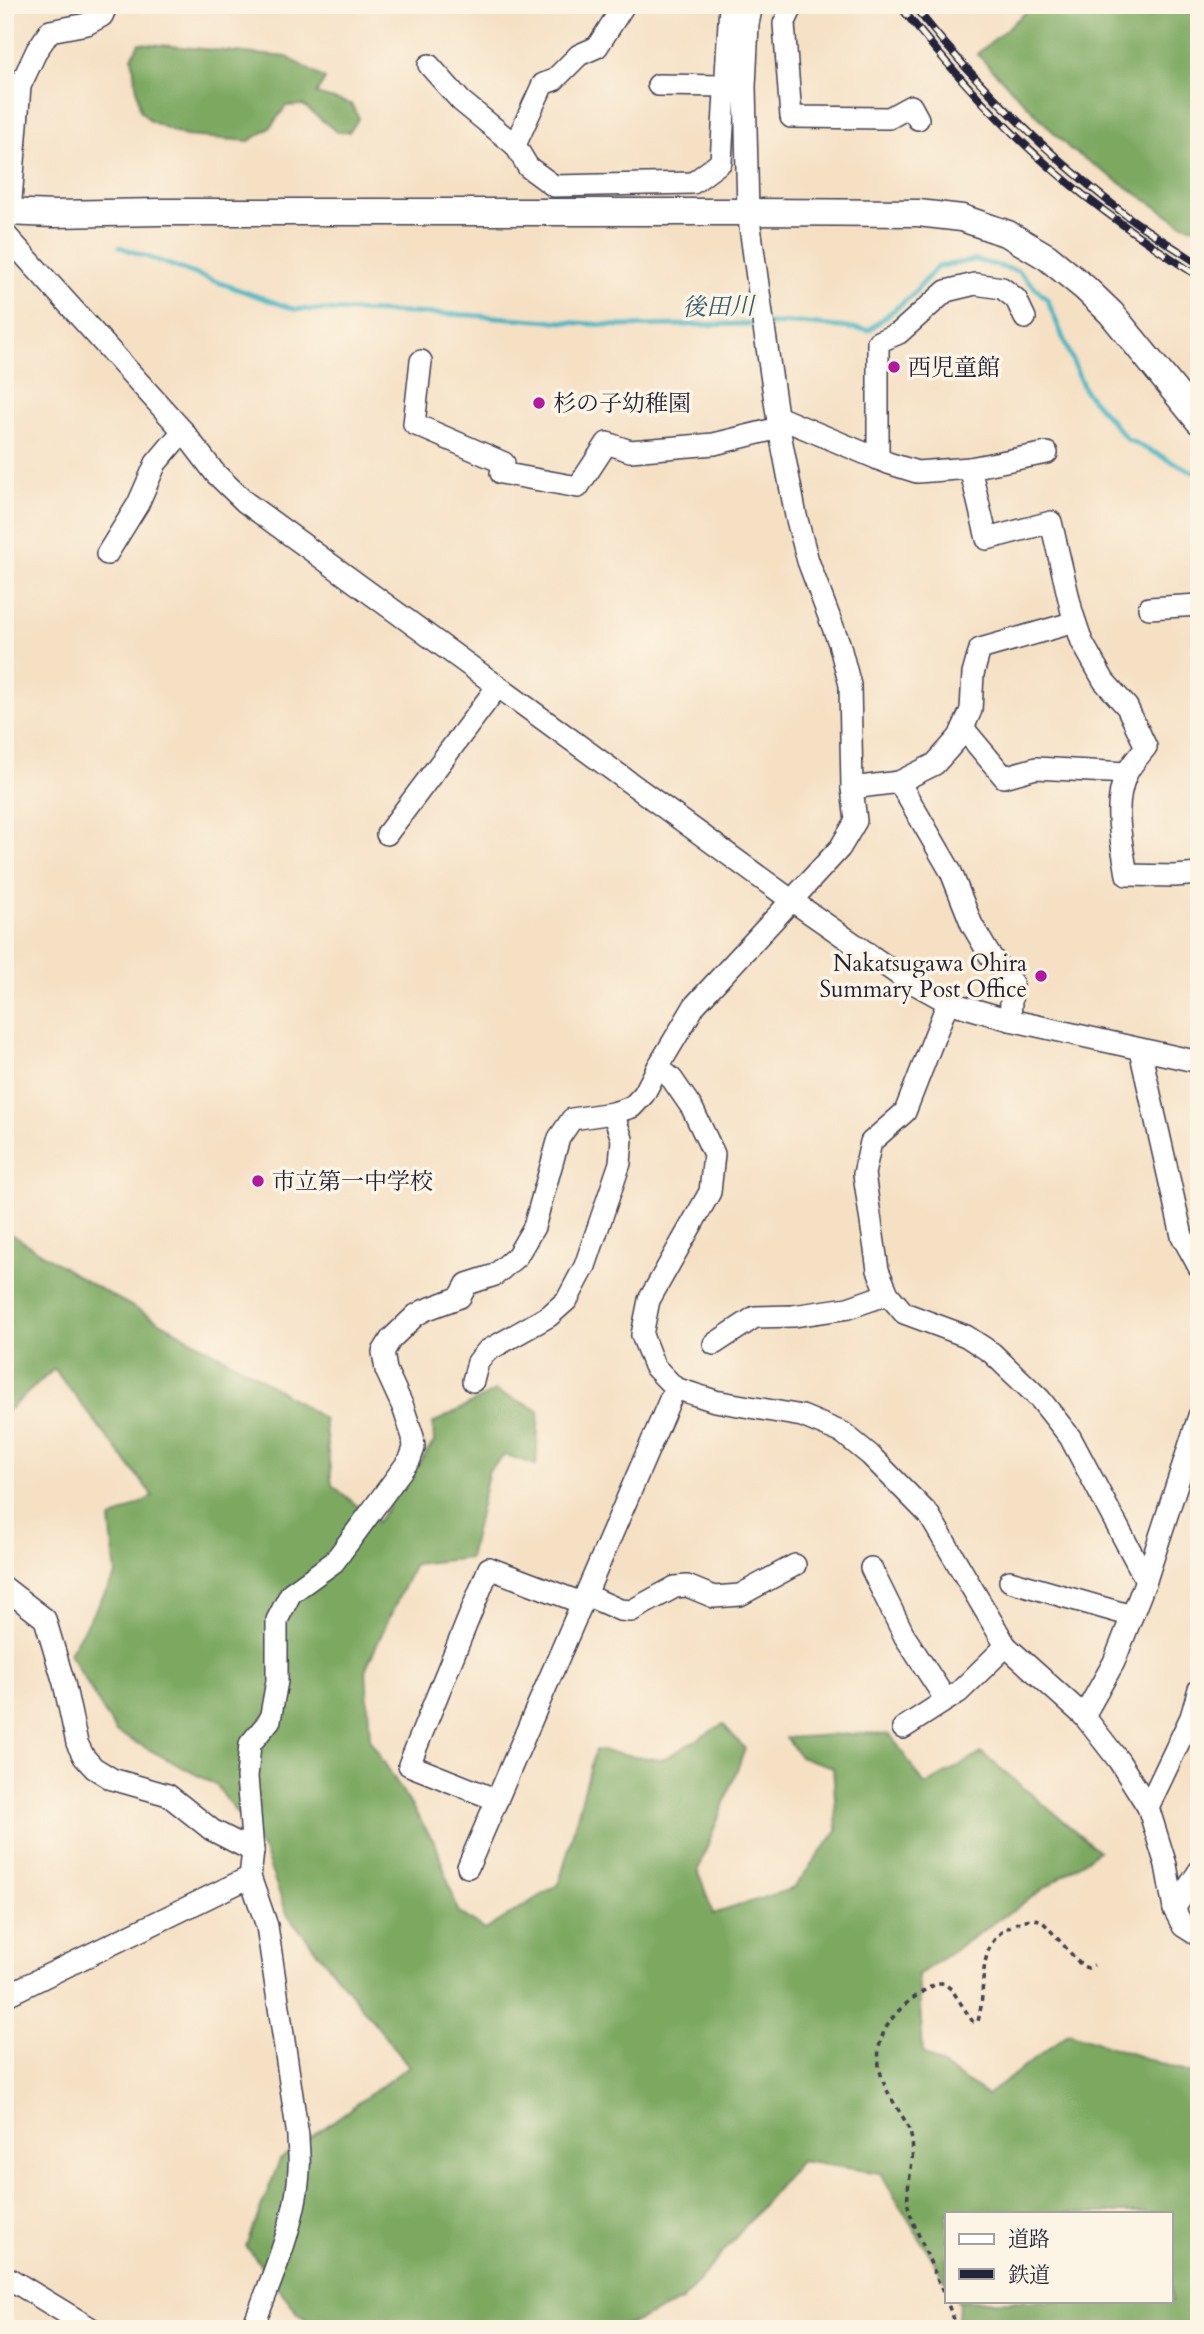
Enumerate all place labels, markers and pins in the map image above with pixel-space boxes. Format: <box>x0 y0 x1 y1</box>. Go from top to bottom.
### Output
place label: 西児童館 <box>908 352 1000 383</box>
marker: 西児童館 <box>886 359 902 375</box>
place label: 杉の子幼稚園 <box>553 388 691 419</box>
marker: 杉の子幼稚園 <box>531 395 547 411</box>
place label: Nakatsugawa Ohira Summary Post Office <box>819 948 1027 1005</box>
marker: Nakatsugawa Ohira Summary Post Office <box>1033 968 1049 984</box>
place label: 市立第一中学校 <box>272 1166 433 1197</box>
marker: 市立第一中学校 <box>250 1173 266 1189</box>

